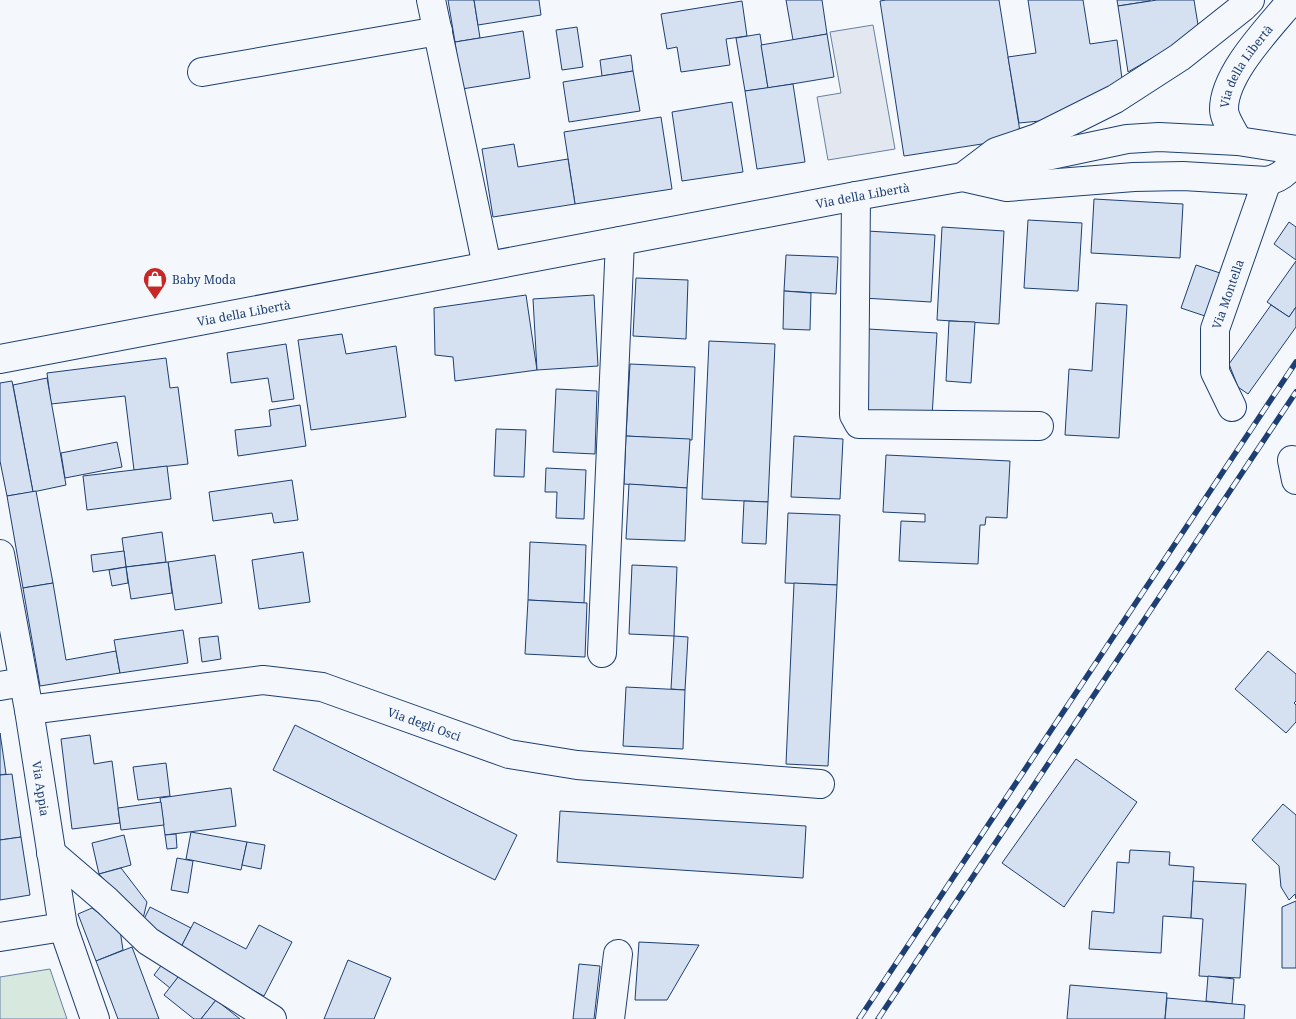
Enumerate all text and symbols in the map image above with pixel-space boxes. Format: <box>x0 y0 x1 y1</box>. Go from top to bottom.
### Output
street label: Via della Libertà <box>1215 20 1276 109</box>
street label: Via della Libertà <box>814 178 911 212</box>
street label: Via Montella <box>1207 257 1247 331</box>
shop icon: Baby Moda <box>142 266 168 300</box>
place label: Baby Moda <box>172 271 236 288</box>
street label: Via della Libertà <box>195 295 292 330</box>
street label: Via degli Osci <box>385 703 464 745</box>
street label: Via Appia <box>29 760 54 817</box>

